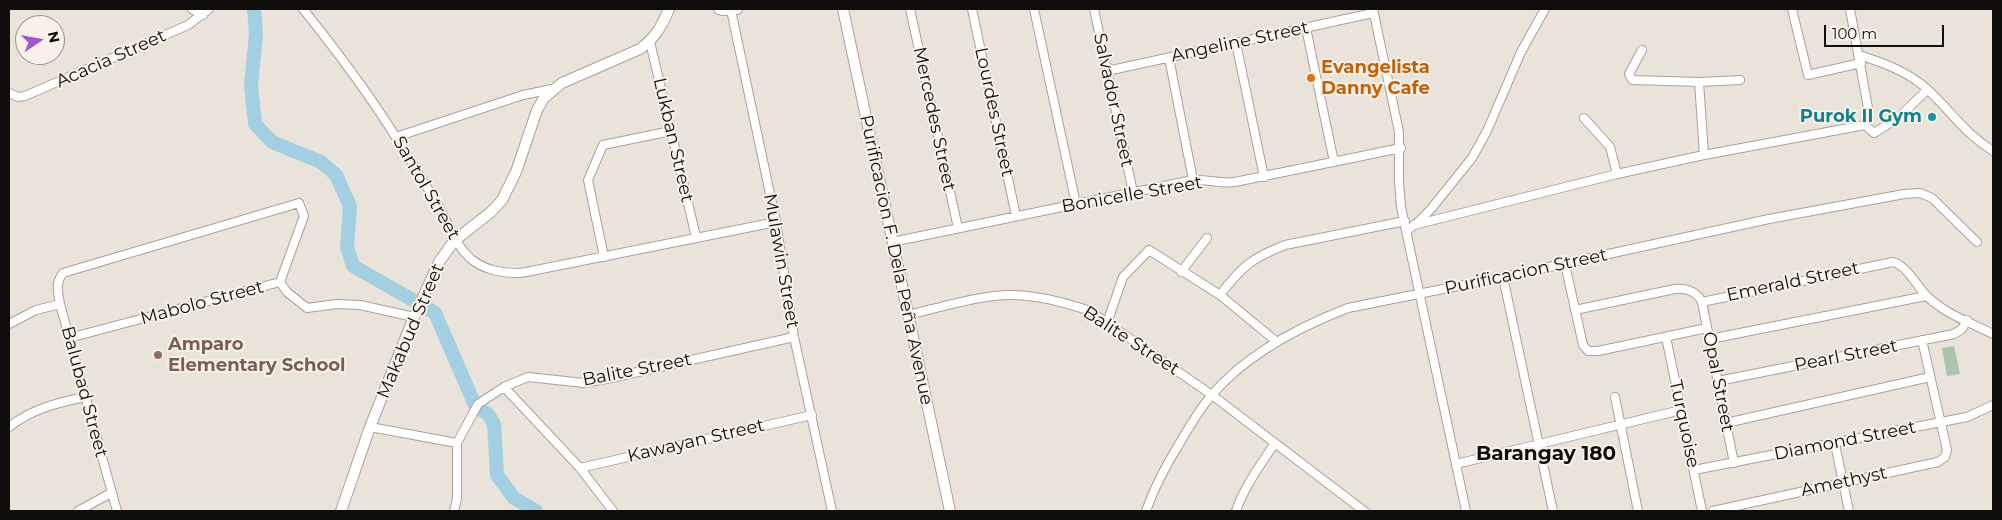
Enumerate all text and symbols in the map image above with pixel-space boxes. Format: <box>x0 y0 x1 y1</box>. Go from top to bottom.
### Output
north arrow <box>15 15 65 65</box>
scale bar <box>1827 15 1947 47</box>
street label: Angeline Street <box>1169 17 1311 67</box>
text: 100 m <box>1832 24 1877 43</box>
street label: Acacia Street <box>53 25 169 93</box>
text: N <box>44 30 64 44</box>
street label: Salvador Street <box>1088 31 1138 169</box>
street label: Mercedes Street <box>908 45 960 193</box>
street label: Lourdes Street <box>970 45 1018 179</box>
place label: Evangelista Danny Cafe <box>1321 57 1430 100</box>
marker: Evangelista Danny Cafe <box>1305 72 1317 84</box>
street label: Lukban Street <box>648 76 698 204</box>
place label: Purok II Gym <box>1800 106 1922 128</box>
marker: Purok II Gym <box>1926 111 1938 123</box>
street label: Purificacion F. Dela Peña Avenue <box>855 113 937 407</box>
street label: Santol Street <box>388 132 464 244</box>
street label: Bonicelle Street <box>1060 172 1204 218</box>
street label: Mulawin Street <box>759 192 803 330</box>
street label: Purificacion Street <box>1443 244 1609 300</box>
street label: Emerald Street <box>1725 257 1861 307</box>
street label: Makabud Street <box>373 260 449 402</box>
street label: Mabolo Street <box>138 276 266 330</box>
street label: Balite Street <box>1079 302 1183 380</box>
street label: Balubad Street <box>56 324 112 460</box>
street label: Opal Street <box>1698 330 1738 434</box>
place label: Amparo Elementary School <box>168 334 345 376</box>
street label: Pearl Street <box>1792 335 1900 377</box>
marker: Amparo Elementary School <box>152 349 164 361</box>
street label: Balite Street <box>581 349 693 391</box>
street label: Turquoise <box>1664 378 1704 470</box>
street label: Kawayan Street <box>625 415 767 467</box>
street label: Diamond Street <box>1772 417 1918 465</box>
district label: Barangay 180 <box>1476 442 1616 466</box>
street label: Amethyst <box>1799 462 1889 502</box>

